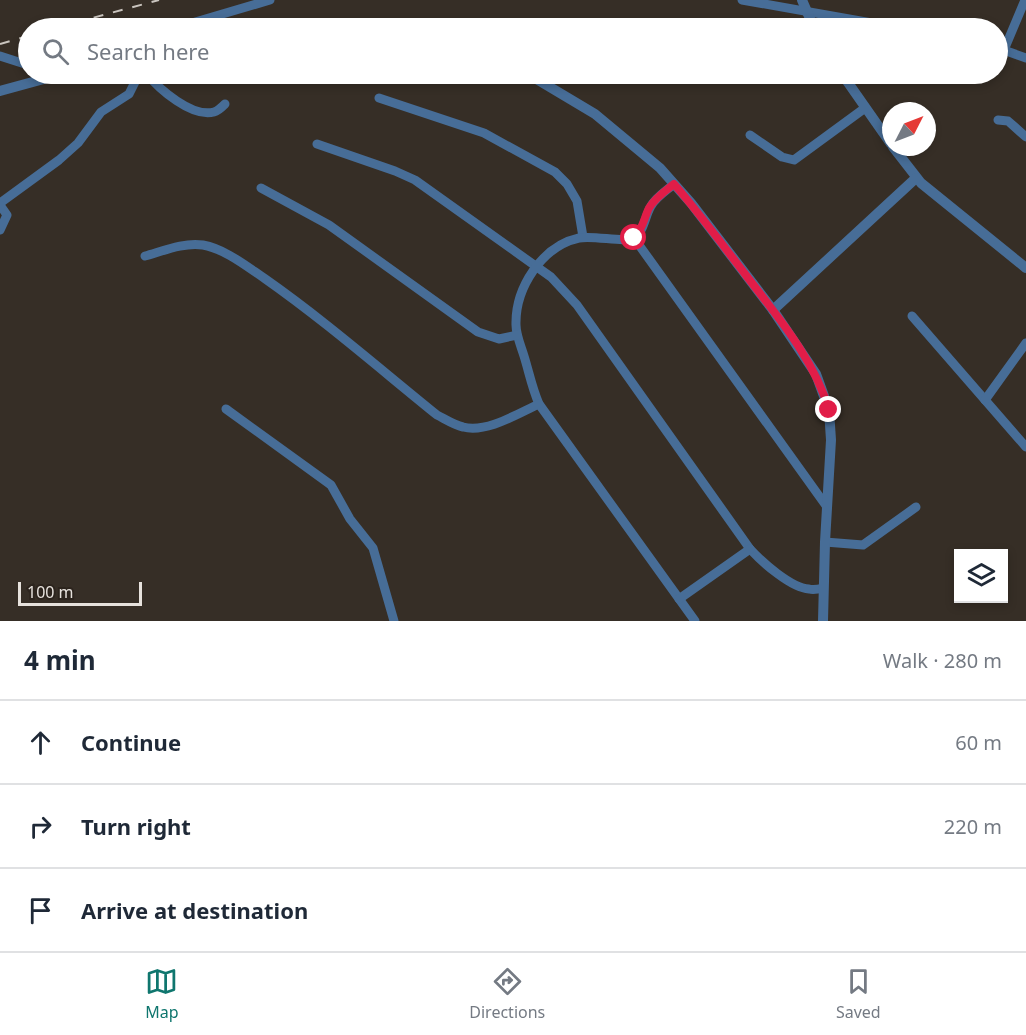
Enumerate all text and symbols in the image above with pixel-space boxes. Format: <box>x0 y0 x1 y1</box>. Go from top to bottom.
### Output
search box <box>18 18 1008 84</box>
icon: search <box>39 35 72 68</box>
text: Search here <box>87 36 209 66</box>
north arrow <box>882 102 936 156</box>
route start <box>620 224 646 250</box>
route end <box>815 396 841 422</box>
map controls <box>954 549 1008 603</box>
button: layers <box>954 549 1008 603</box>
scale bar <box>18 579 142 606</box>
text: 100 m <box>27 581 74 603</box>
text: 4 min <box>24 642 96 678</box>
text: Walk · 280 m <box>883 647 1002 674</box>
icon: ahead <box>24 726 57 759</box>
text: Continue <box>81 727 181 757</box>
text: 60 m <box>955 729 1002 756</box>
icon: right <box>24 810 57 843</box>
text: Turn right <box>81 811 191 841</box>
text: 220 m <box>944 813 1002 840</box>
icon: arrive <box>24 894 57 927</box>
text: Arrive at destination <box>81 895 308 925</box>
tab: Map <box>145 965 179 1023</box>
tab: Directions <box>469 965 545 1023</box>
tab: Saved <box>836 965 881 1023</box>

